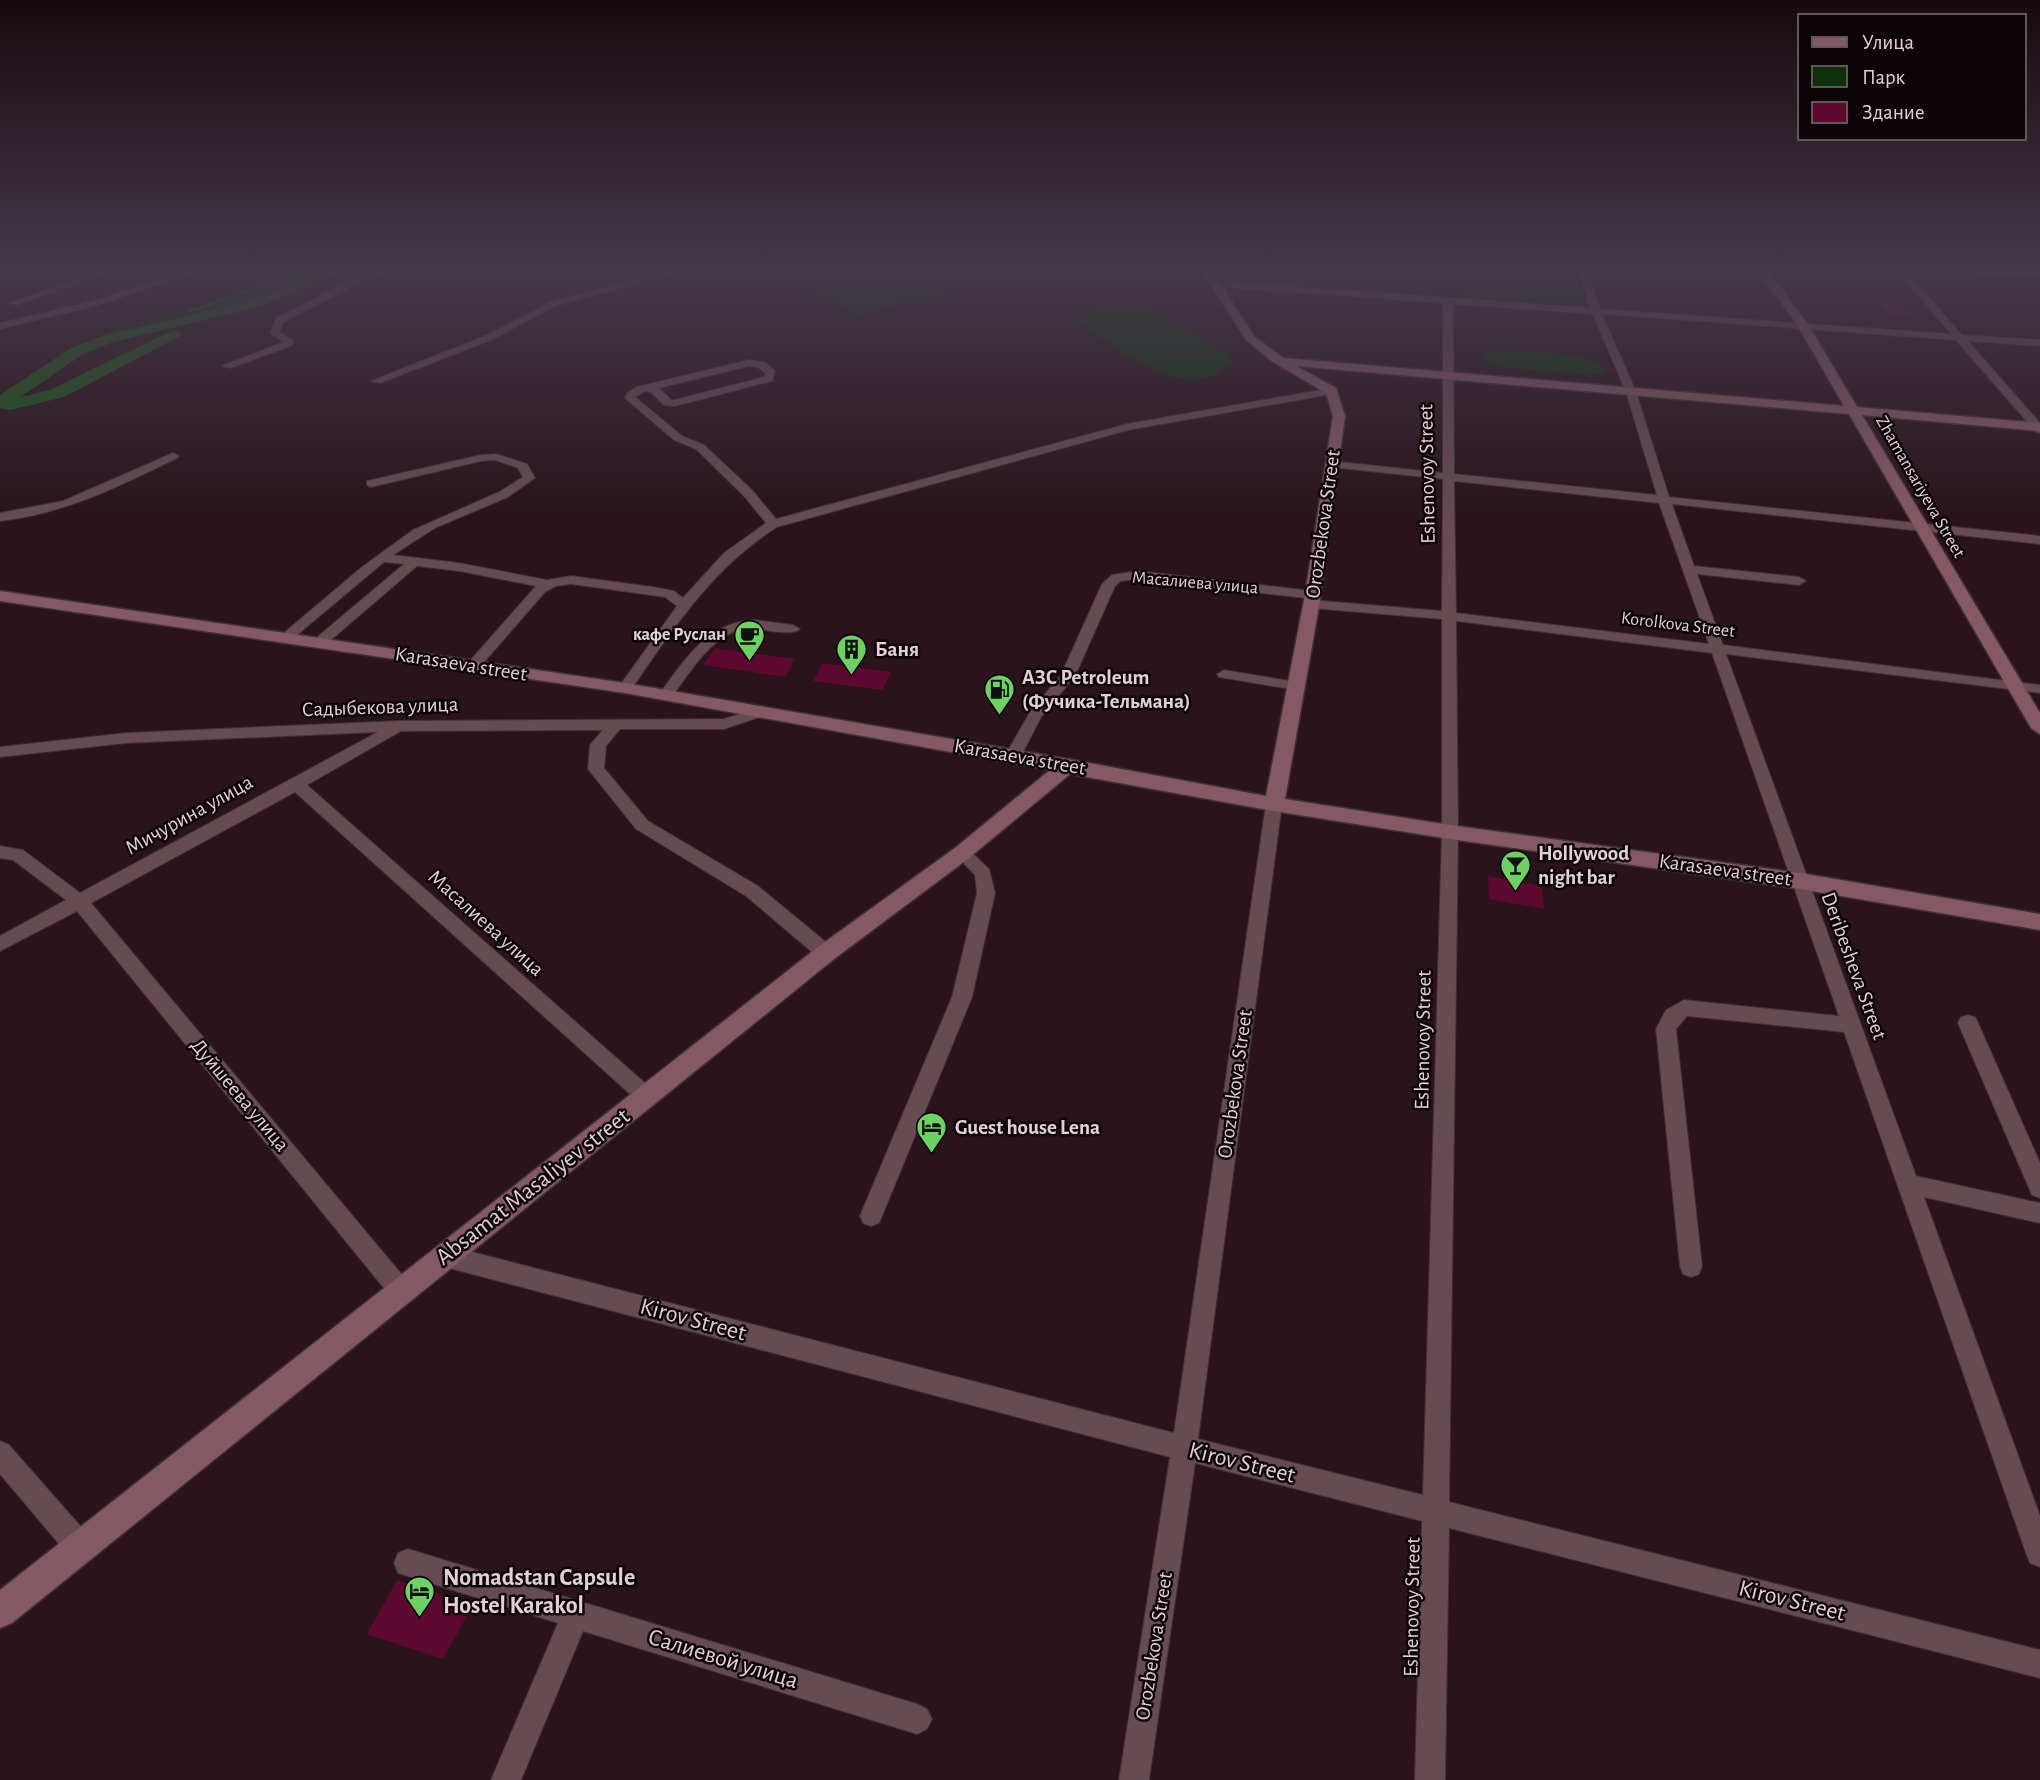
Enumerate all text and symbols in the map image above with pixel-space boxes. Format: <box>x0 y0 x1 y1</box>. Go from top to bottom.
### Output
legend <box>1798 14 2026 140</box>
text: Улица <box>1862 32 1915 53</box>
text: Парк <box>1862 67 1906 88</box>
text: Здание <box>1862 102 1925 123</box>
street label: Eshenovoy Street <box>1415 404 1439 544</box>
street label: Zhamansariyeva Street <box>1872 413 1968 561</box>
street label: Orozbekova Street <box>1302 448 1344 600</box>
street label: Масалиева улица <box>1131 569 1259 597</box>
street label: Korolkova Street <box>1620 609 1736 641</box>
cafe icon: кафе Руслан <box>732 618 766 662</box>
place label: кафе Руслан <box>633 626 726 644</box>
building icon: Баня <box>835 632 869 676</box>
place label: Баня <box>875 639 919 660</box>
street label: Karasaeva street <box>394 643 529 685</box>
place label: АЗС Petroleum (Фучика-Тельмана) <box>1022 667 1190 712</box>
fuel station icon: АЗС Petroleum (Фучика-Тельмана) <box>982 672 1016 716</box>
street label: Садыбекова улица <box>301 694 459 720</box>
street label: Karasaeva street <box>953 735 1088 779</box>
street label: Мичурина улица <box>122 771 257 859</box>
place label: Hollywood night bar <box>1538 843 1629 888</box>
bar icon: Hollywood night bar <box>1498 848 1532 892</box>
street label: Karasaeva street <box>1658 850 1793 890</box>
street label: Масалиева улица <box>424 866 548 980</box>
street label: Deribesheva Street <box>1818 890 1890 1043</box>
street label: Eshenovoy Street <box>1411 970 1435 1110</box>
street label: Orozbekova Street <box>1214 1008 1256 1160</box>
street label: Дуйшеева улица <box>187 1035 293 1156</box>
street label: Absamat Masaliyev street <box>432 1104 635 1270</box>
hotel icon: Guest house Lena <box>915 1110 949 1154</box>
place label: Guest house Lena <box>955 1117 1100 1138</box>
street label: Kirov Street <box>637 1294 749 1346</box>
street label: Kirov Street <box>1186 1438 1298 1488</box>
street label: Eshenovoy Street <box>1400 1537 1424 1677</box>
place label: Nomadstan Capsule Hostel Karakol <box>443 1566 635 1618</box>
street label: Orozbekova Street <box>1132 1570 1176 1722</box>
hotel icon: Nomadstan Capsule Hostel Karakol <box>403 1575 437 1619</box>
street label: Kirov Street <box>1736 1576 1848 1626</box>
street label: Салиевой улица <box>645 1625 801 1693</box>

